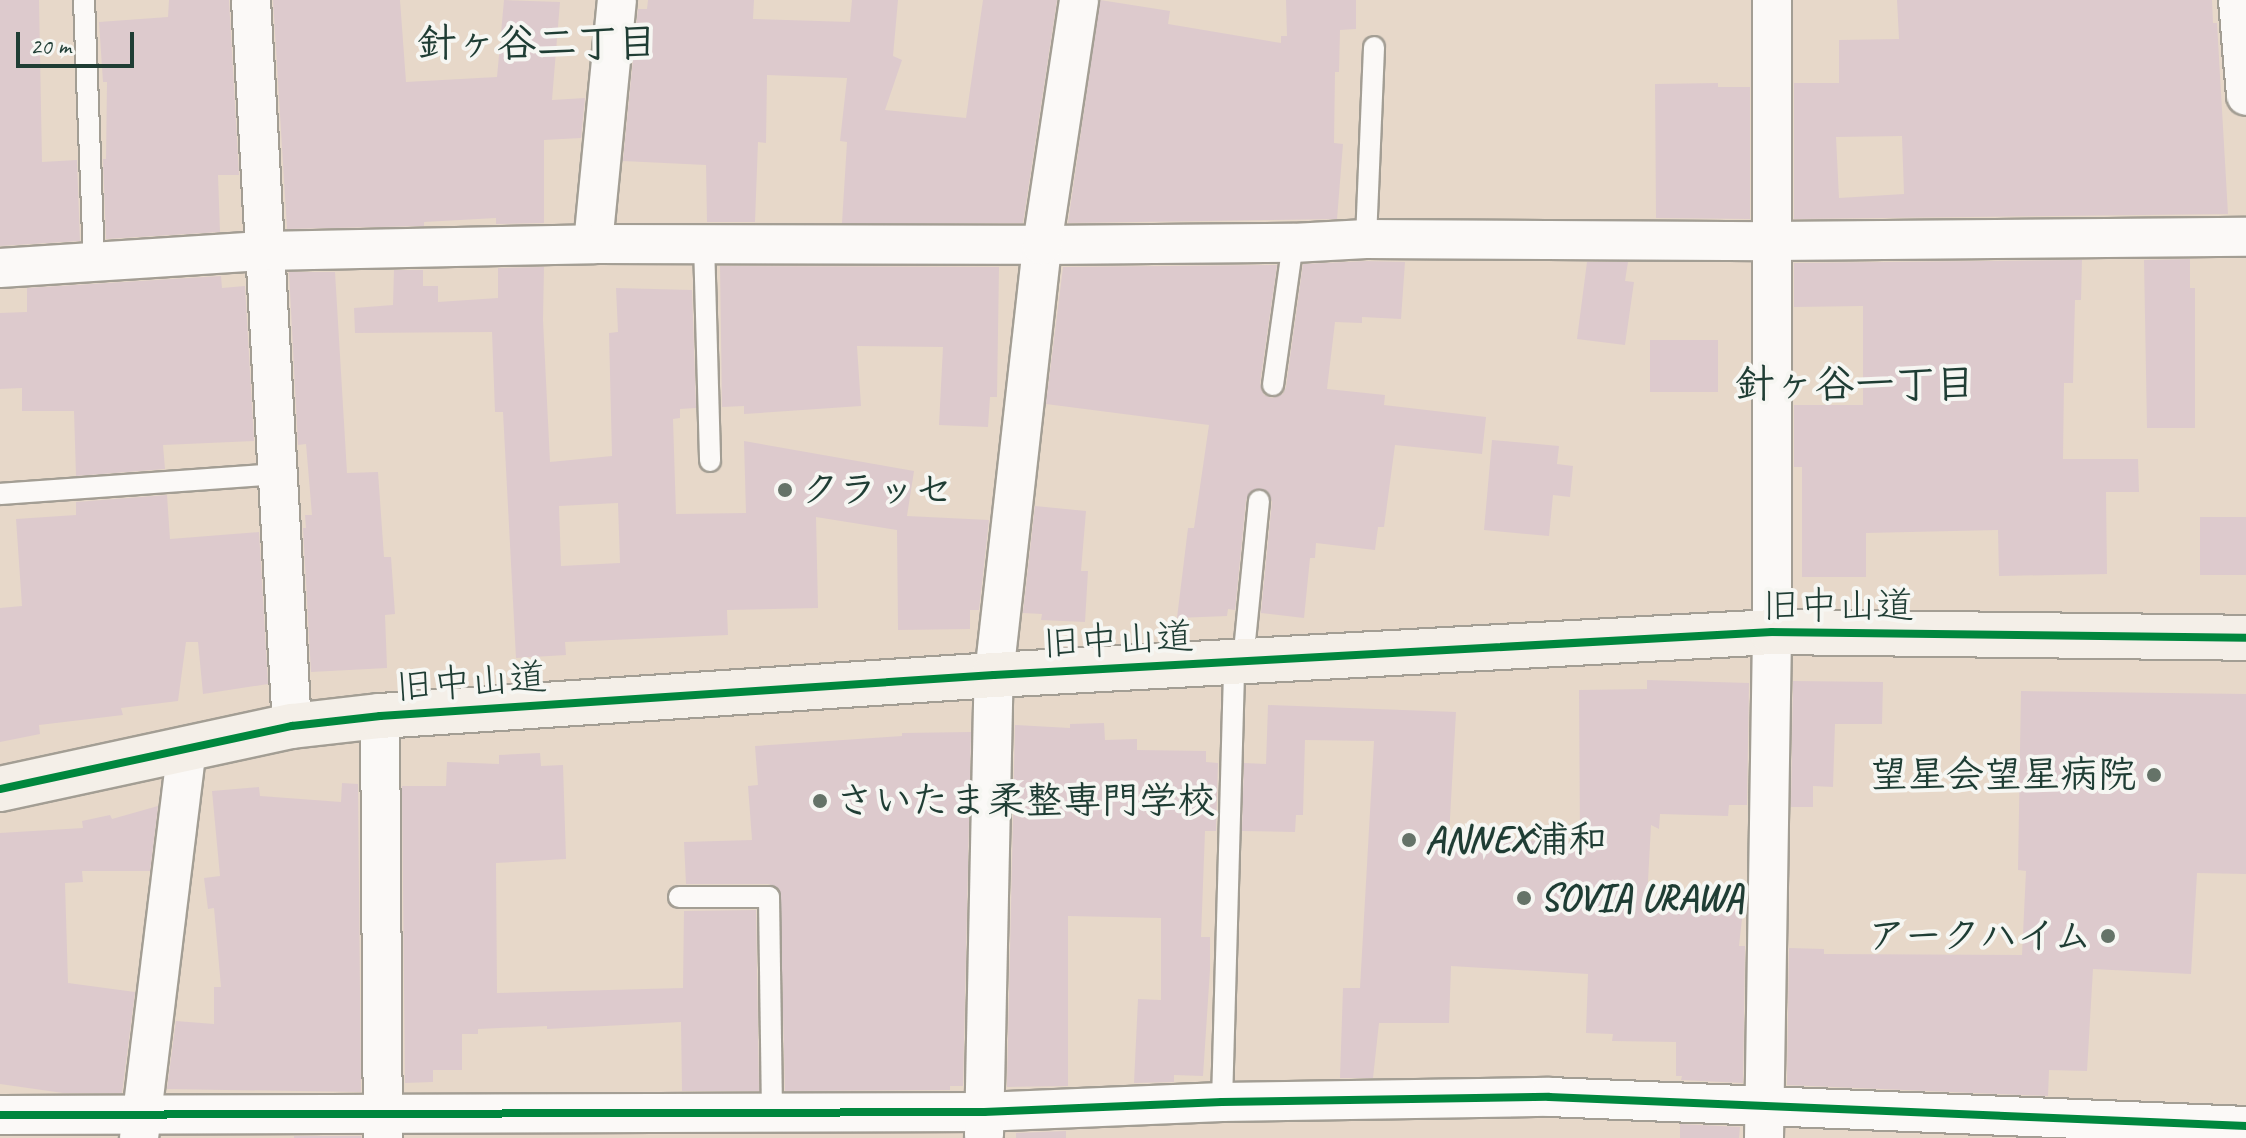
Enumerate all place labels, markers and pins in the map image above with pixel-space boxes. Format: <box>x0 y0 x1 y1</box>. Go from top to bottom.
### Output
place label: クラッセ <box>801 467 953 513</box>
marker: クラッセ <box>776 481 794 499</box>
place label: 望星会望星病院 <box>1870 752 2136 798</box>
marker: 望星会望星病院 <box>2143 764 2165 786</box>
place label: さいたま柔整専門学校 <box>836 778 1216 824</box>
marker: さいたま柔整専門学校 <box>811 792 829 810</box>
place label: ANNEX浦和 <box>1425 817 1606 863</box>
marker: ANNEX浦和 <box>1400 831 1418 849</box>
place label: SOVIA URAWA <box>1540 875 1744 921</box>
marker: SOVIA URAWA <box>1515 889 1533 907</box>
place label: アークハイム <box>1866 913 2092 959</box>
marker: アークハイム <box>2099 927 2117 945</box>

